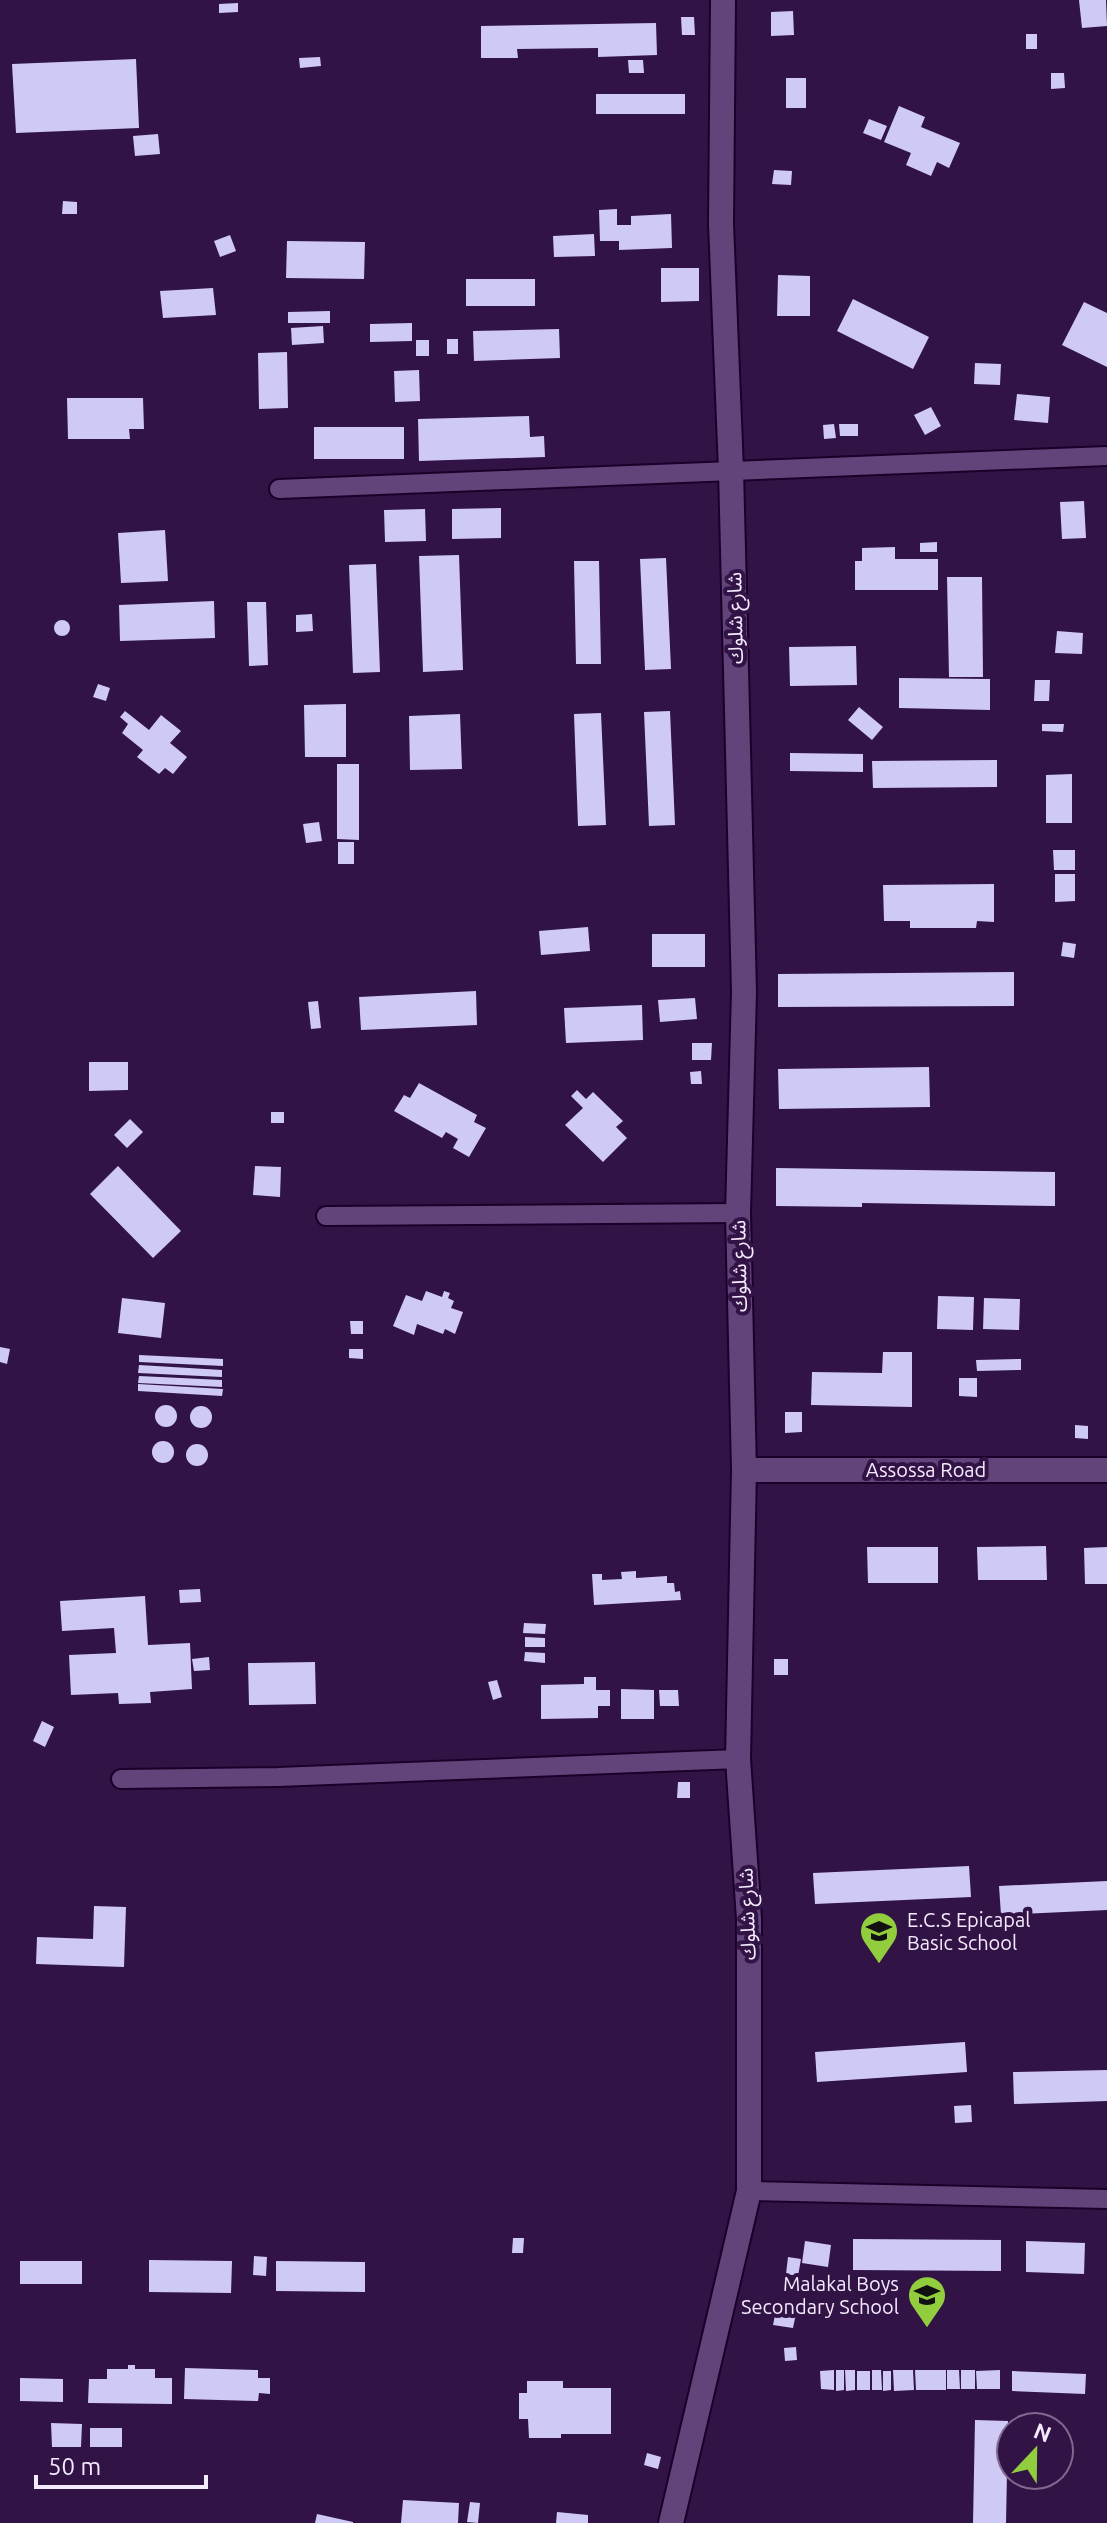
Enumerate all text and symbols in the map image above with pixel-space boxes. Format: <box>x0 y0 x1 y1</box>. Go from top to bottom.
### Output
street label: شارع شلوك <box>722 572 751 664</box>
street label: شارع شلوك <box>726 1220 755 1312</box>
street label: Assossa Road <box>866 1458 986 1481</box>
street label: شارع شلوك <box>733 1867 764 1961</box>
place label: E.C.S Epicapal Basic School <box>907 1908 1030 1954</box>
school or university icon: E.C.S Epicapal Basic School <box>858 1910 900 1965</box>
place label: Malakal Boys Secondary School <box>741 2272 899 2318</box>
school or university icon: Malakal Boys Secondary School <box>906 2274 948 2329</box>
north arrow <box>995 2411 1075 2491</box>
text: N <box>1030 2417 1055 2447</box>
scale bar <box>36 2439 206 2489</box>
text: 50 m <box>48 2453 101 2480</box>

